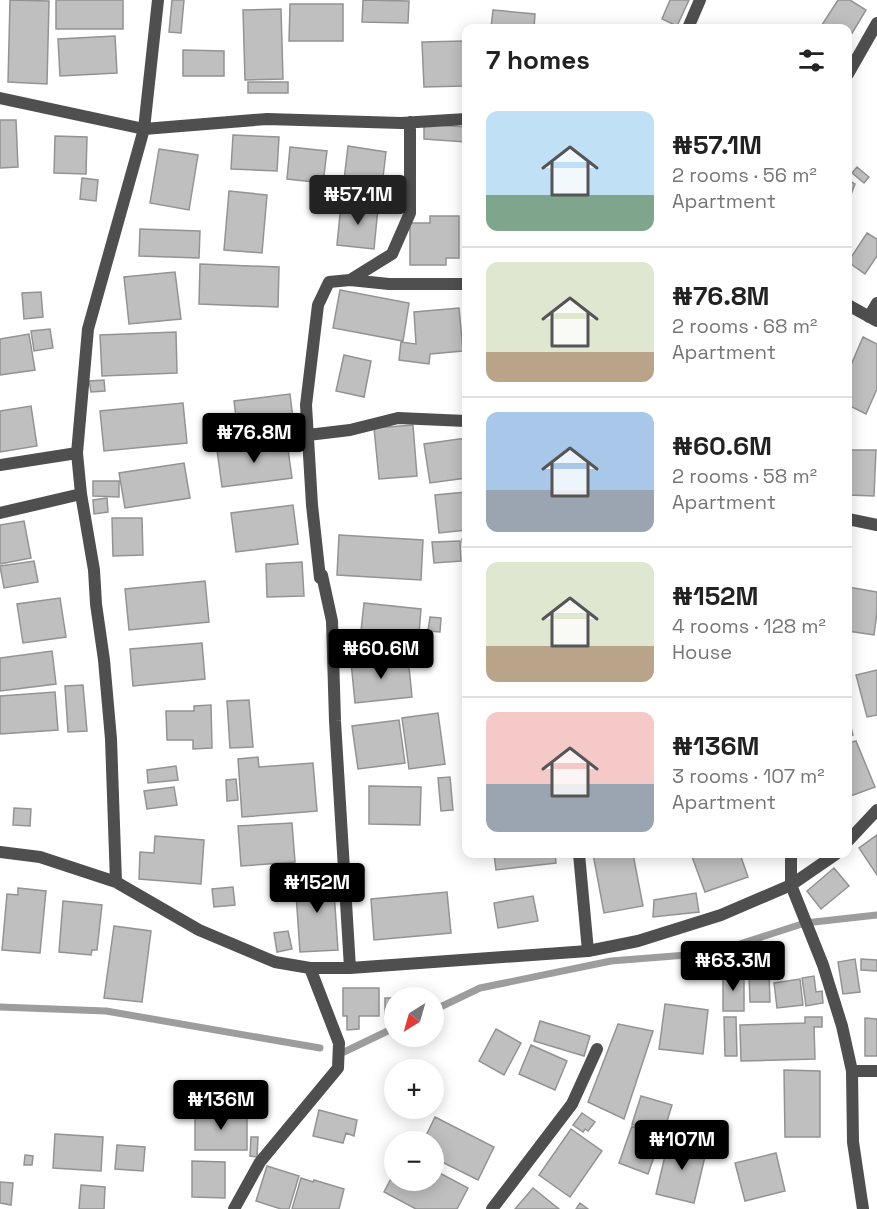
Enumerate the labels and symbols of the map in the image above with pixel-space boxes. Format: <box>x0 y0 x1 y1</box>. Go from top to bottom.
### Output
pin: ₦57.1M <box>309 175 407 226</box>
pin: ₦76.8M <box>205 413 303 464</box>
pin: ₦60.6M <box>332 629 430 680</box>
pin: ₦152M <box>275 863 359 914</box>
pin: ₦63.3M <box>684 941 782 992</box>
north arrow <box>384 987 444 1047</box>
pin: ₦136M <box>179 1080 263 1131</box>
pin: ₦107M <box>640 1120 724 1171</box>

